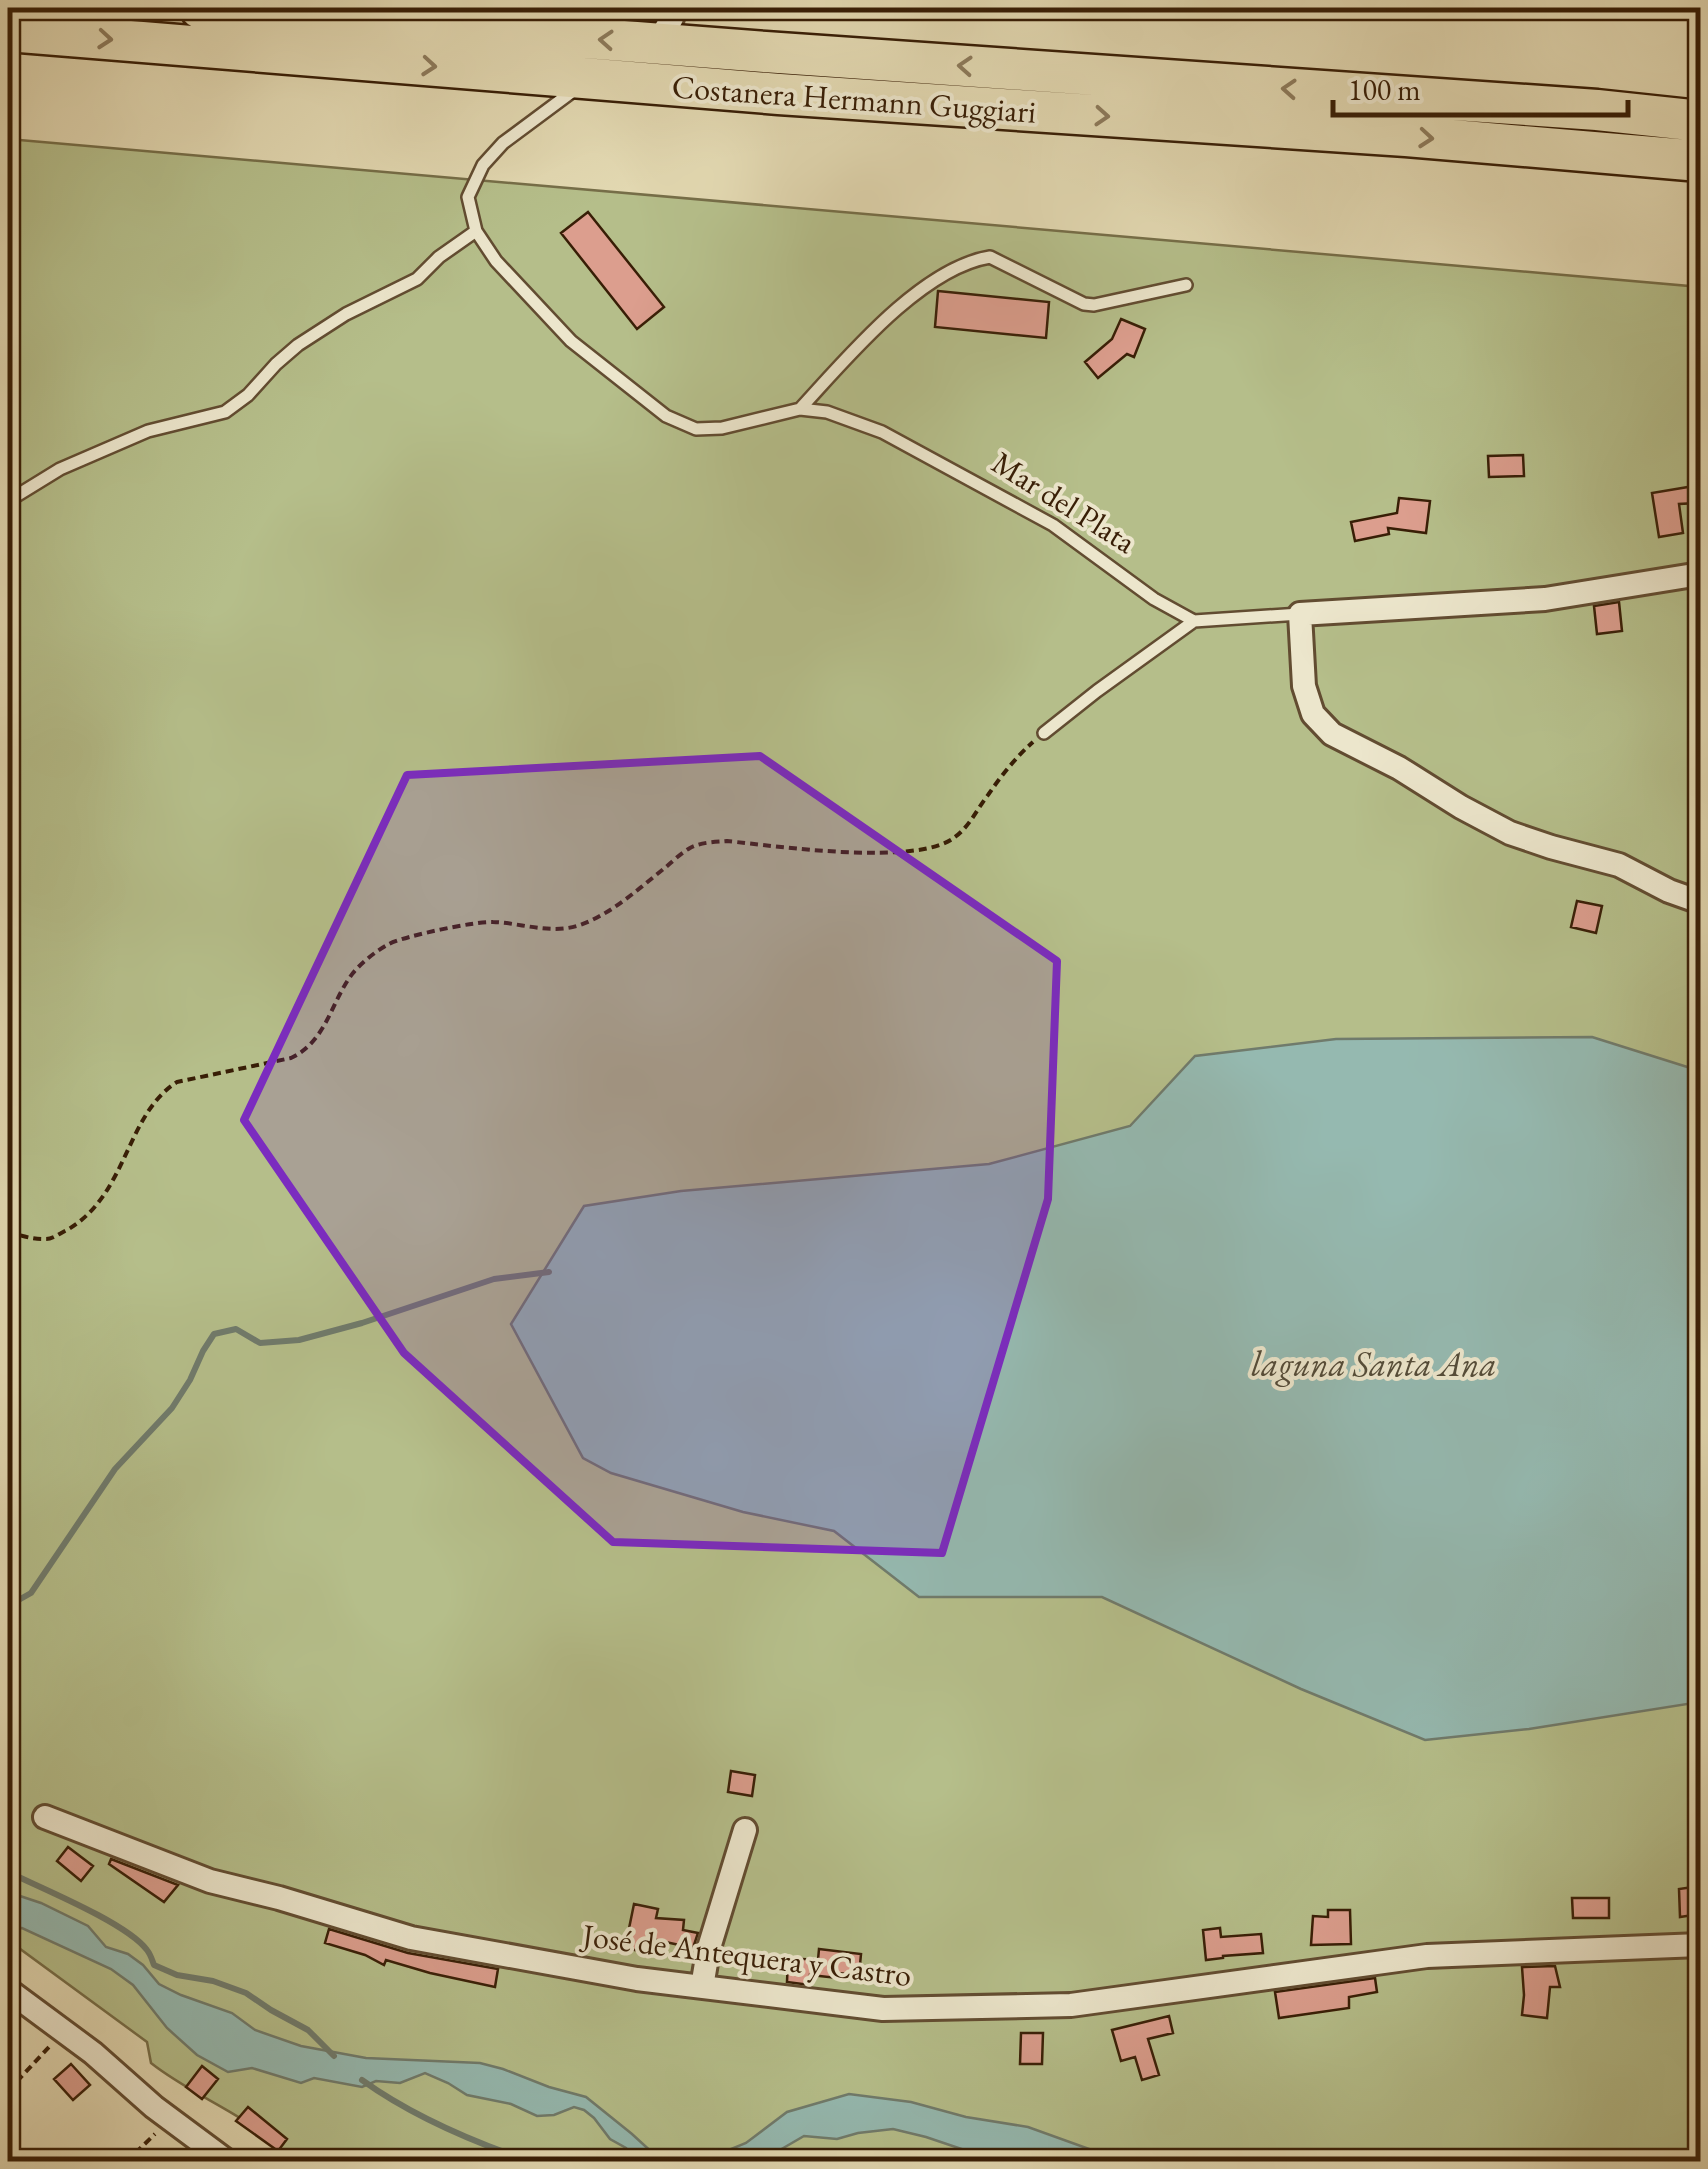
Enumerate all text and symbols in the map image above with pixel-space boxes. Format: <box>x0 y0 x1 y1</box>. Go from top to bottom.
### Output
one-way arrow <box>97 28 113 50</box>
one-way arrow <box>598 30 614 51</box>
one-way arrow <box>421 55 437 77</box>
scale bar <box>1333 55 1628 117</box>
one-way arrow <box>957 56 973 77</box>
street label: Costanera Hermann Guggiari <box>670 65 1038 133</box>
text: 100 m <box>1348 70 1421 109</box>
one-way arrow <box>1281 78 1297 100</box>
one-way arrow <box>1094 105 1110 126</box>
one-way arrow <box>1418 126 1434 148</box>
street label: Mar del Plata <box>984 441 1144 563</box>
water label: laguna Santa Ana <box>1251 1341 1497 1387</box>
street label: José de Antequera y Castro <box>577 1914 914 1996</box>

